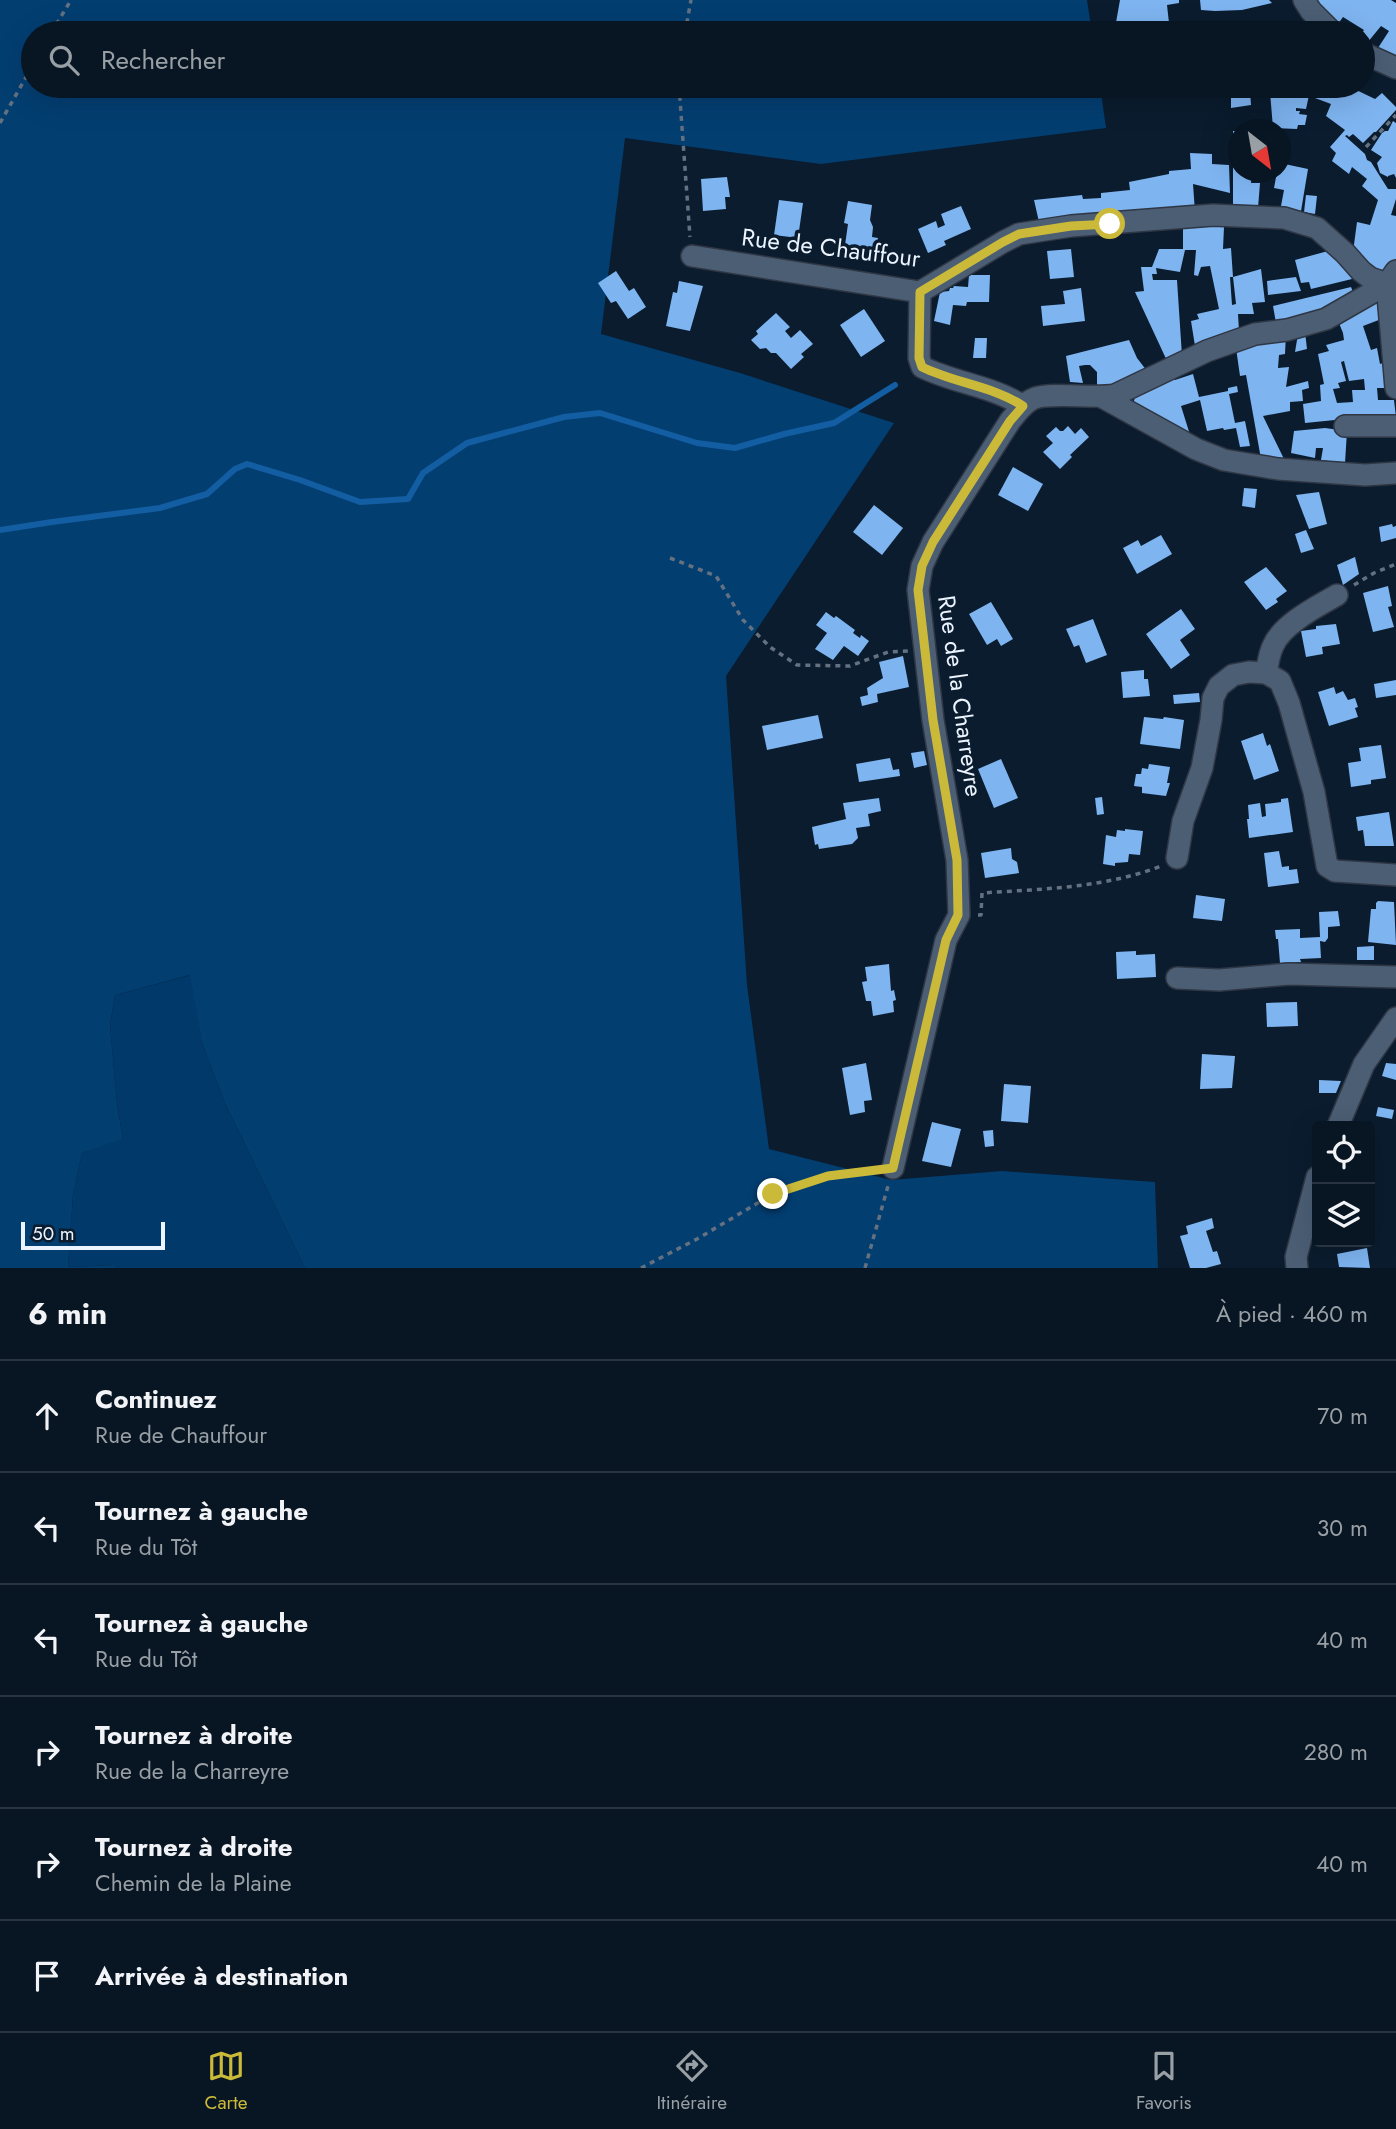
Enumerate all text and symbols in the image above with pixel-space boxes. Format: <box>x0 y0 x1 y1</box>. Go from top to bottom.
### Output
search box <box>21 21 1375 98</box>
icon: search <box>45 41 83 79</box>
text: Rechercher <box>101 41 225 79</box>
north arrow <box>1228 119 1291 182</box>
route start <box>1094 208 1125 239</box>
street label: Rue de Chauffour <box>740 219 923 276</box>
street label: Rue de la Charreyre <box>929 593 992 799</box>
map controls <box>1312 1121 1375 1247</box>
button: locate <box>1312 1121 1375 1184</box>
route end <box>757 1178 788 1209</box>
button: layers <box>1312 1184 1375 1247</box>
scale bar <box>21 1219 164 1251</box>
text: 50 m <box>32 1220 75 1247</box>
text: 6 min <box>28 1292 107 1335</box>
text: À pied · 460 m <box>1216 1297 1368 1331</box>
text: Continuez <box>95 1380 217 1418</box>
icon: ahead <box>28 1397 66 1435</box>
text: 70 m <box>1317 1399 1368 1433</box>
text: Rue de Chauffour <box>95 1418 267 1452</box>
text: Tournez à gauche <box>95 1492 308 1530</box>
icon: left <box>28 1509 66 1547</box>
text: 30 m <box>1317 1511 1368 1545</box>
text: Rue du Tôt <box>95 1530 197 1564</box>
text: Tournez à gauche <box>95 1604 308 1642</box>
icon: left <box>28 1621 66 1659</box>
text: 40 m <box>1316 1623 1368 1657</box>
text: Rue du Tôt <box>95 1642 197 1676</box>
text: Tournez à droite <box>95 1716 293 1754</box>
icon: right <box>28 1733 66 1771</box>
text: 280 m <box>1304 1735 1368 1769</box>
text: Rue de la Charreyre <box>95 1754 289 1788</box>
text: Tournez à droite <box>95 1828 293 1866</box>
icon: right <box>28 1845 66 1883</box>
text: 40 m <box>1316 1847 1368 1881</box>
text: Chemin de la Plaine <box>95 1866 292 1900</box>
icon: arrive <box>28 1957 66 1995</box>
text: Arrivée à destination <box>95 1957 348 1995</box>
tab: Carte <box>204 2047 248 2116</box>
tab: Itinéraire <box>656 2047 727 2116</box>
tab: Favoris <box>1136 2047 1191 2116</box>

